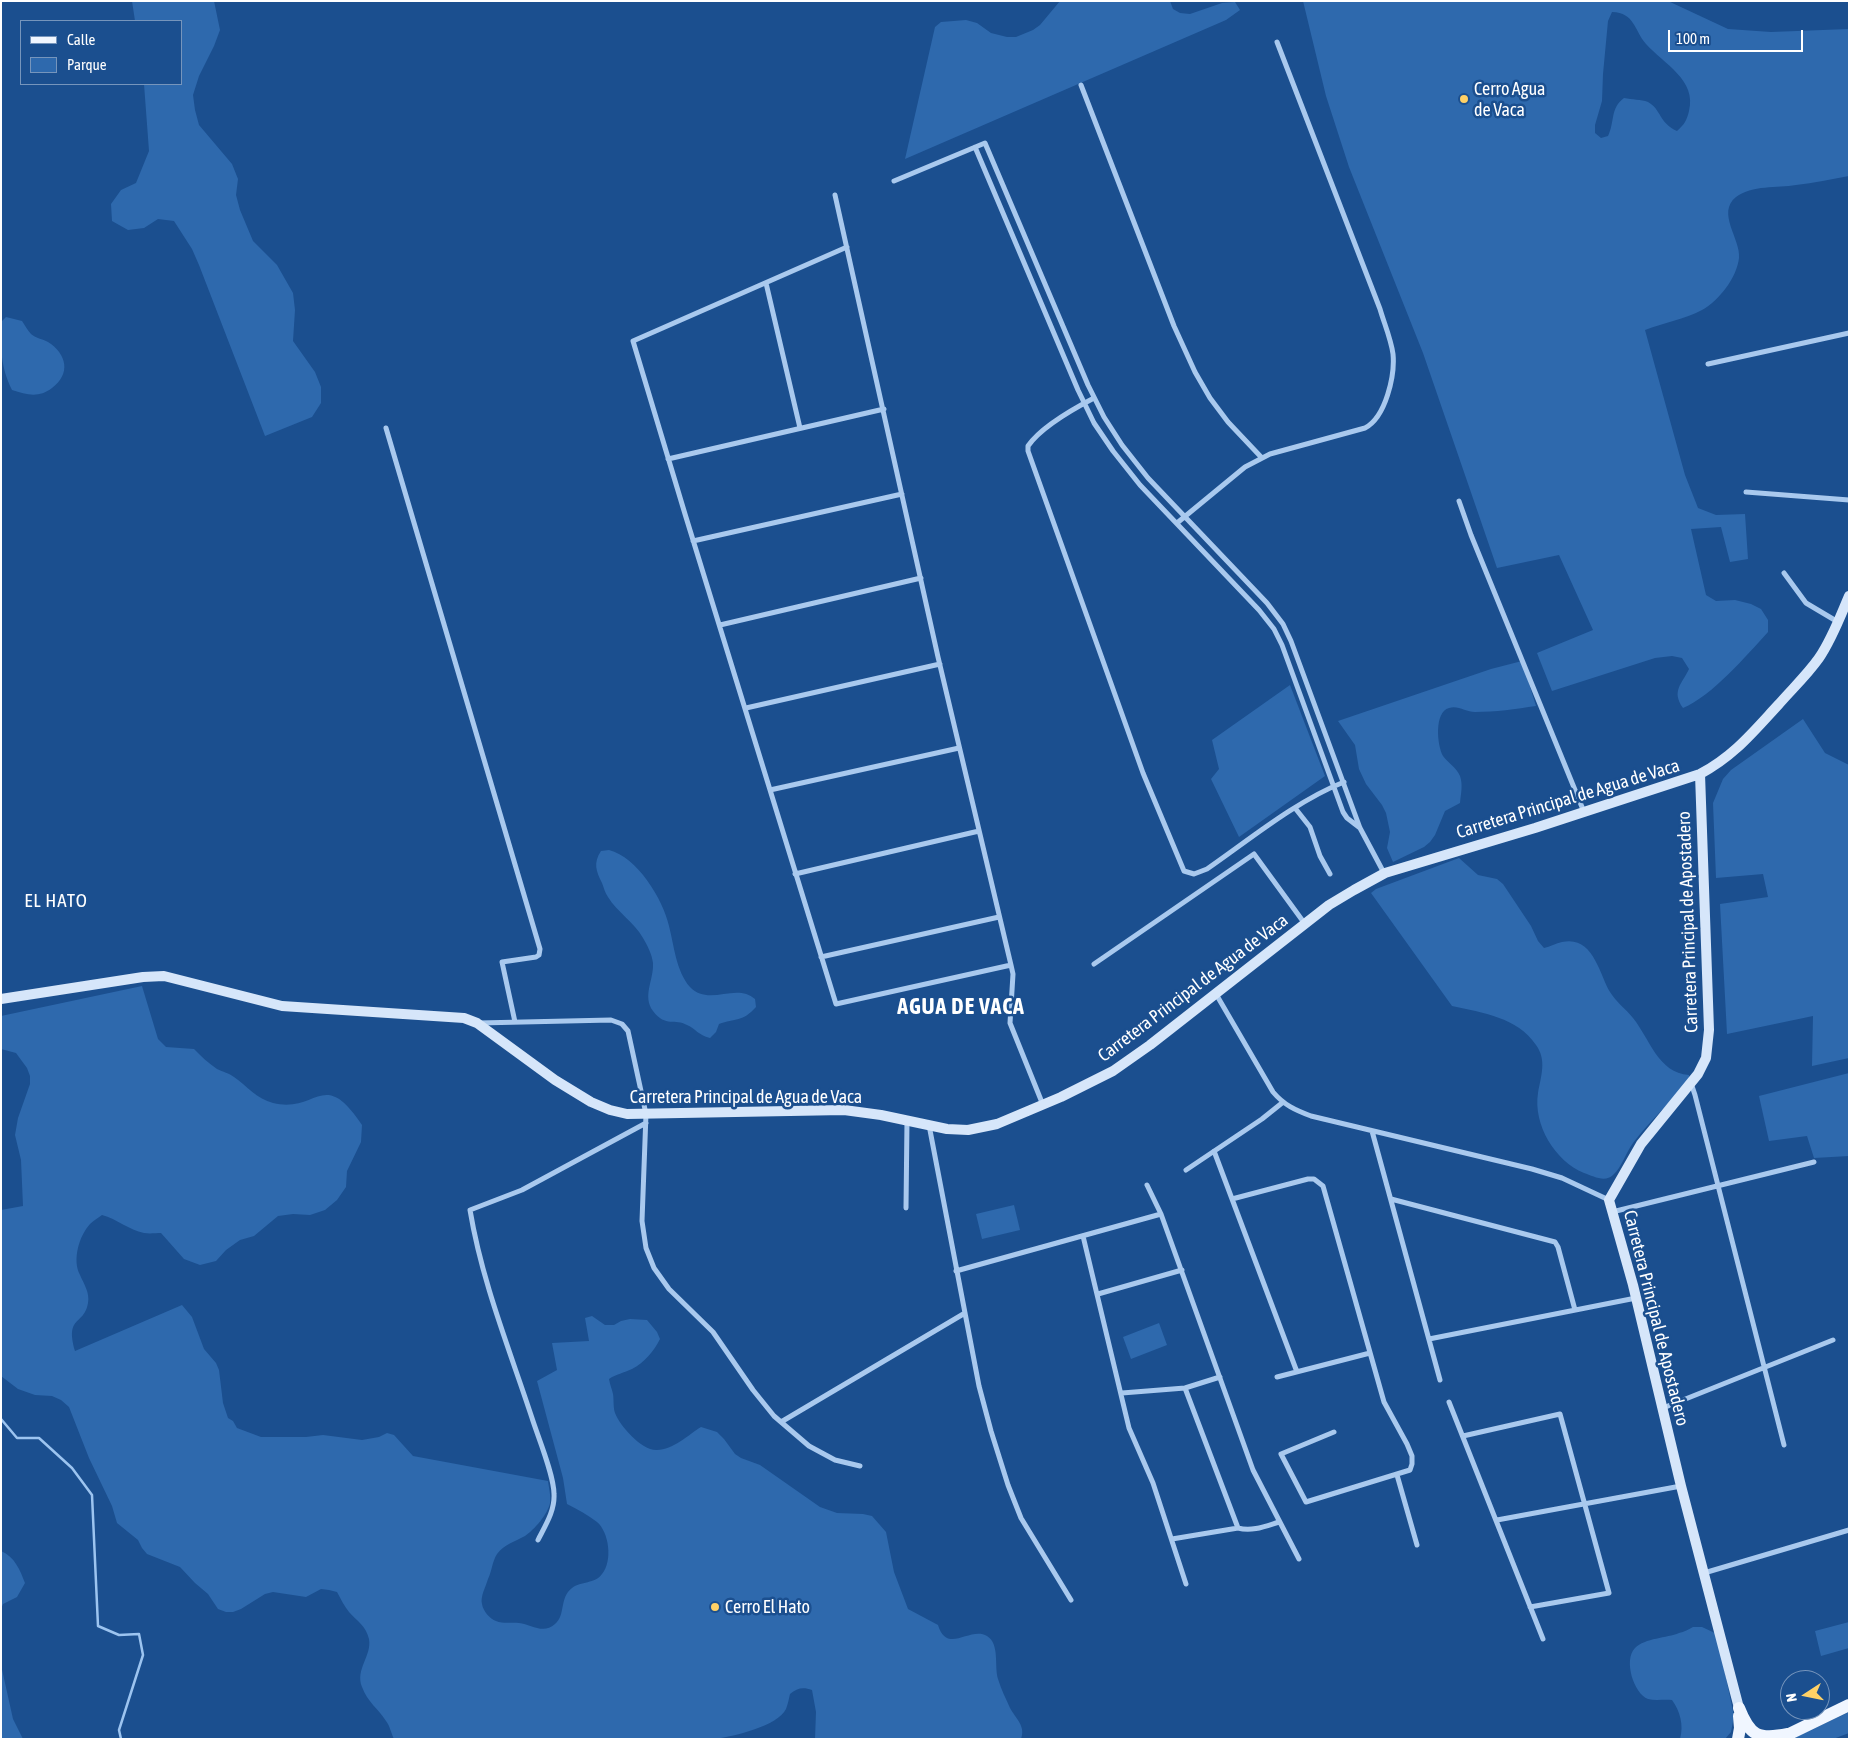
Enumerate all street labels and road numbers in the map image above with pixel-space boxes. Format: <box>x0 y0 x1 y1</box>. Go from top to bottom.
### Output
street label: Carretera Principal de Agua de Vaca <box>1454 755 1682 843</box>
street label: Carretera Principal de Apostadero <box>1673 811 1703 1033</box>
street label: Carretera Principal de Agua de Vaca <box>1094 909 1292 1067</box>
street label: Carretera Principal de Agua de Vaca <box>630 1086 862 1108</box>
street label: Carretera Principal de Apostadero <box>1619 1208 1693 1428</box>

